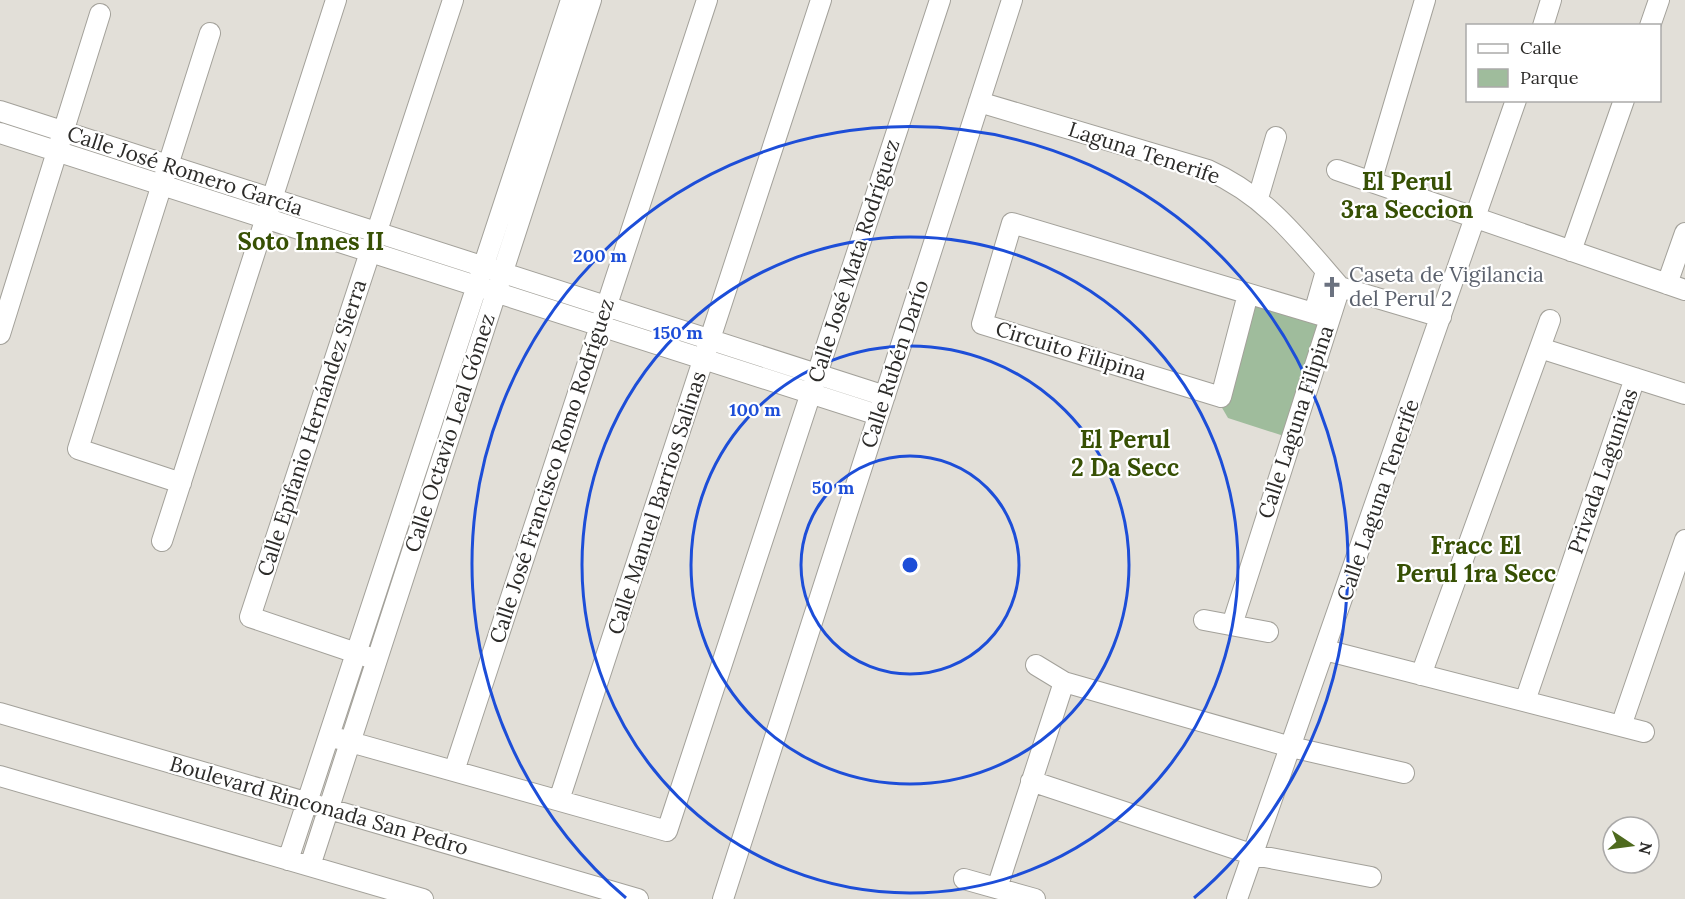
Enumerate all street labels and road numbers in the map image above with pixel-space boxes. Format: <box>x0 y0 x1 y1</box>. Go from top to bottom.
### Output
street label: Laguna Tenerife <box>1065 115 1223 190</box>
street label: Calle José Romero García <box>64 120 307 221</box>
street label: Calle José Mata Rodríguez <box>801 136 906 386</box>
street label: Calle Epifanio Hernández Sierra <box>251 276 372 580</box>
street label: Calle Rubén Darío <box>855 276 934 451</box>
street label: Calle José Francisco Romo Rodríguez <box>483 295 620 647</box>
street label: Calle Octavio Leal Gómez <box>398 310 501 556</box>
street label: Circuito Filipina <box>992 315 1150 386</box>
street label: Calle Laguna Filipina <box>1252 322 1340 522</box>
street label: Calle Manuel Barrios Salinas <box>601 368 712 638</box>
street label: Privada Lagunitas <box>1562 385 1643 557</box>
street label: Calle Laguna Tenerife <box>1330 395 1425 604</box>
street label: Boulevard Rinconada San Pedro <box>167 750 472 861</box>

